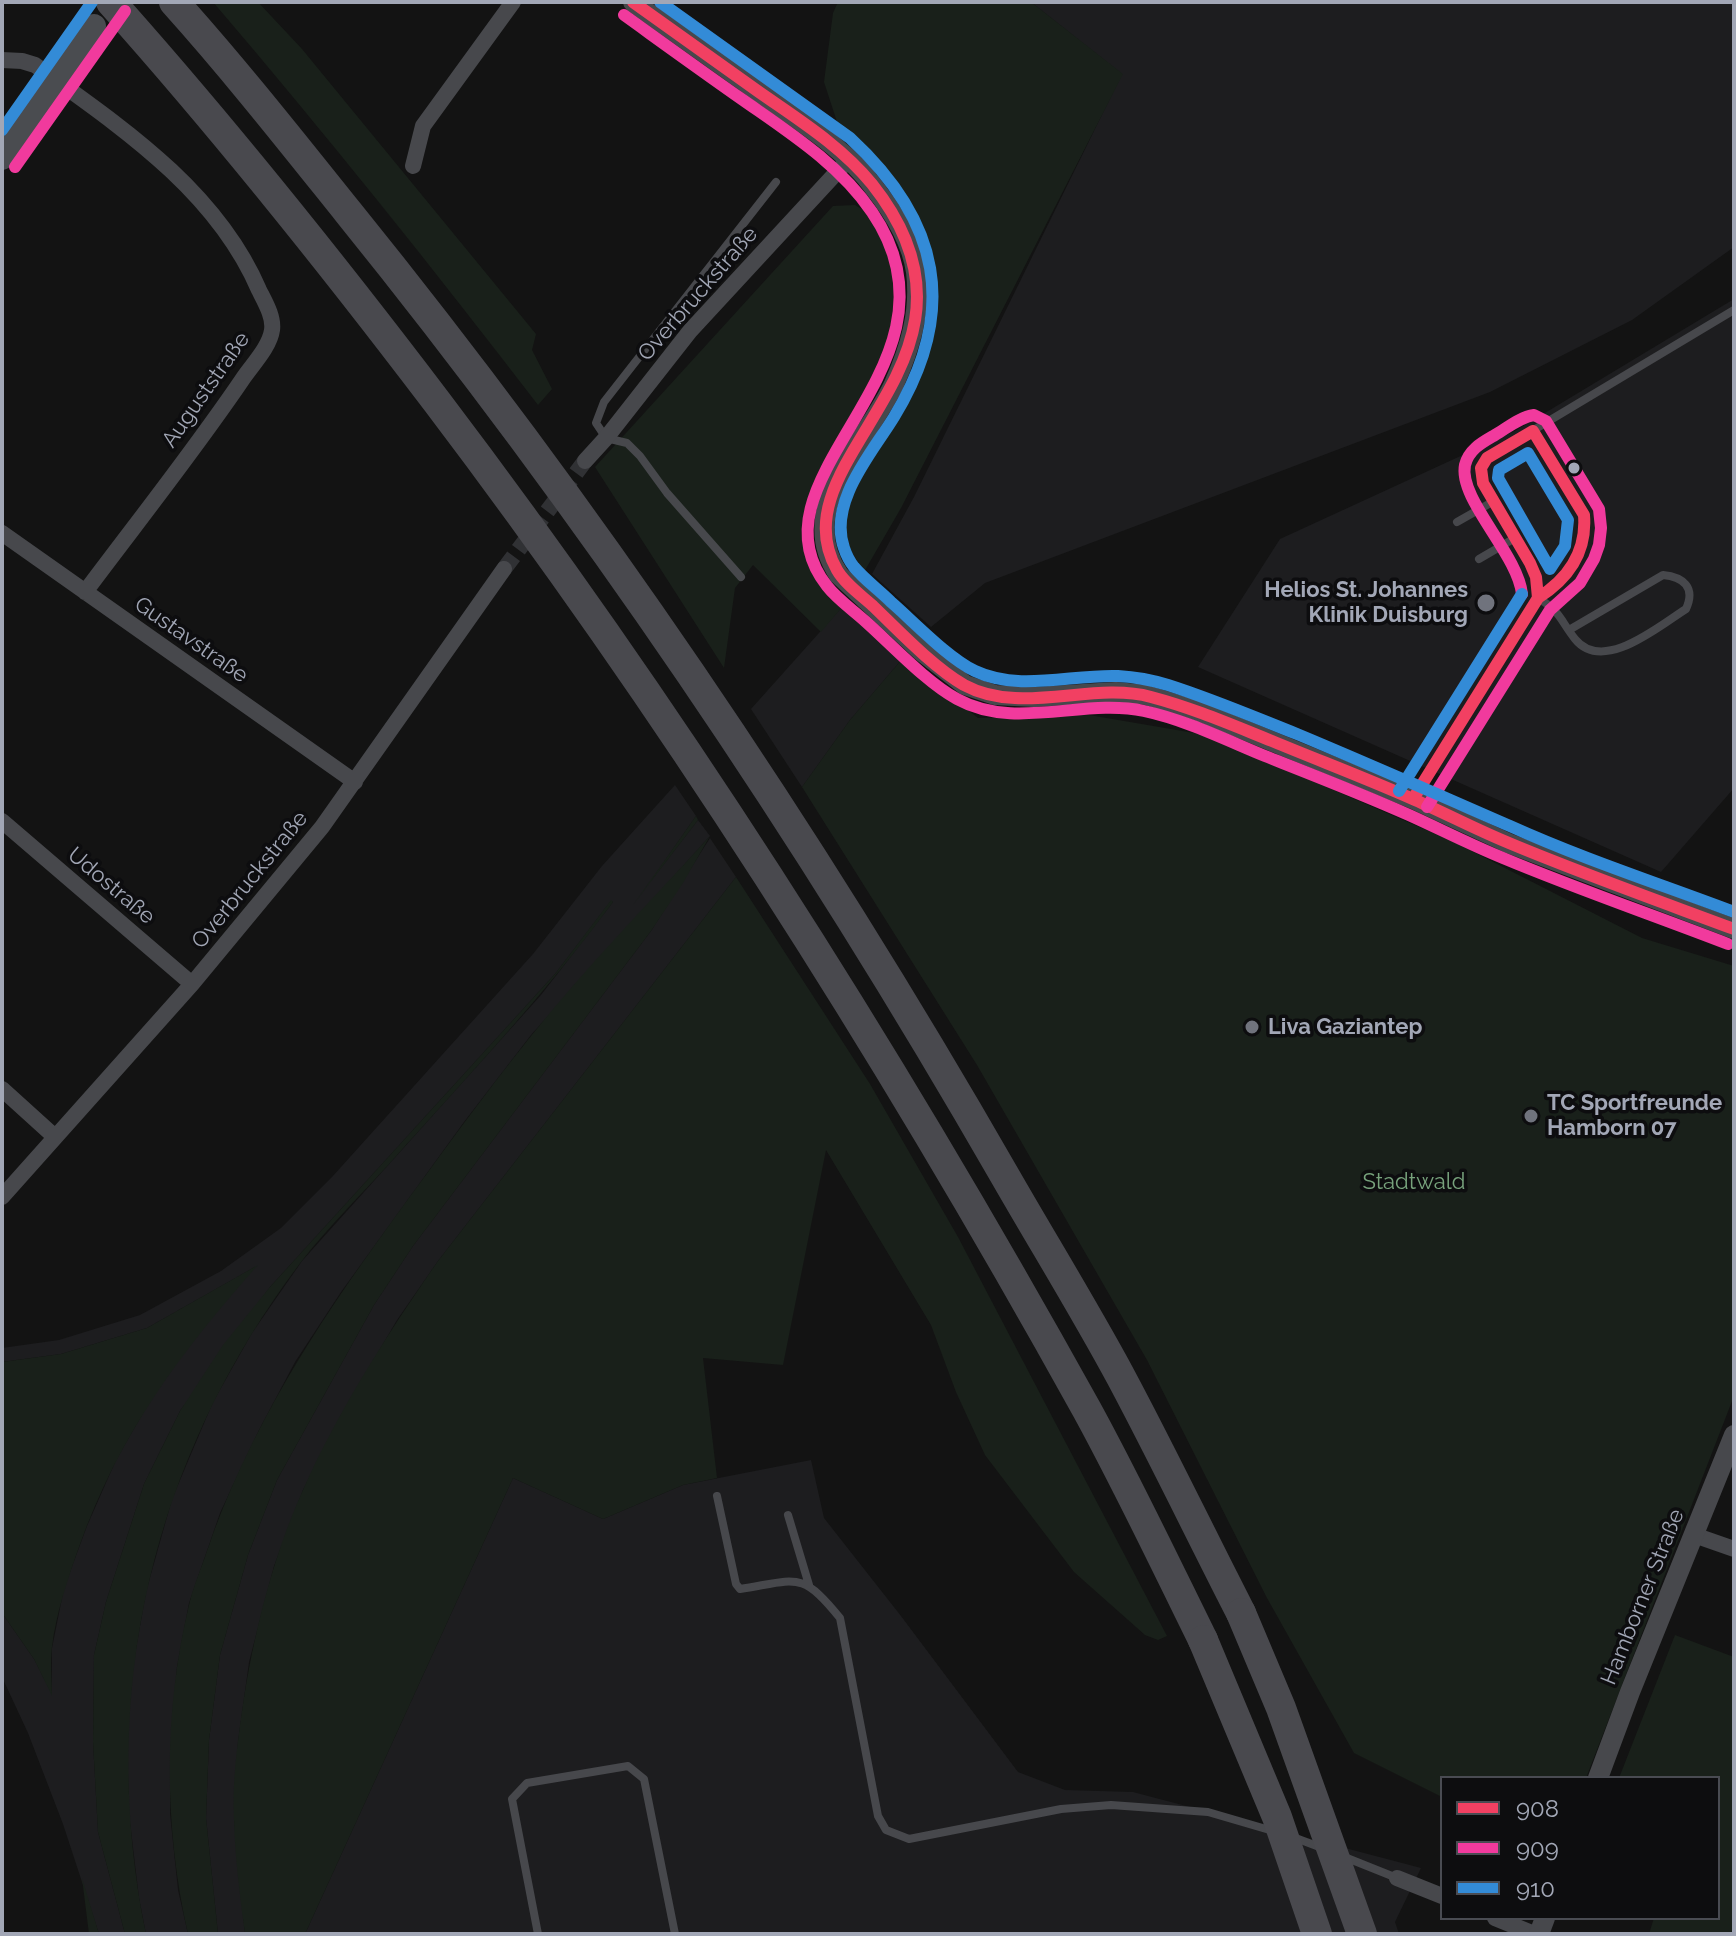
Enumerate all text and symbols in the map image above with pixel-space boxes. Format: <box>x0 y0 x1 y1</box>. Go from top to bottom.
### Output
street label: Overbruckstraße <box>633 221 763 367</box>
street label: Auguststraße <box>156 327 256 453</box>
unlabelled marker <box>1566 460 1582 476</box>
place label: Helios St. Johannes Klinik Duisburg <box>1264 577 1468 628</box>
street label: Gustavstraße <box>129 591 253 689</box>
marker: Helios St. Johannes Klinik Duisburg <box>1475 592 1497 614</box>
street label: Overbruckstraße <box>186 806 314 954</box>
street label: Udostraße <box>62 842 160 930</box>
place label: Liva Gaziantep <box>1268 1014 1422 1040</box>
marker: Liva Gaziantep <box>1243 1018 1261 1036</box>
place label: TC Sportfreunde Hamborn 07 <box>1547 1090 1722 1142</box>
marker: TC Sportfreunde Hamborn 07 <box>1522 1107 1540 1125</box>
park label: Stadtwald <box>1363 1169 1465 1195</box>
street label: Hamborner Straße <box>1596 1505 1690 1689</box>
legend <box>1440 1776 1720 1920</box>
text: 908 <box>1516 1794 1559 1823</box>
text: 909 <box>1516 1834 1559 1863</box>
text: 910 <box>1516 1874 1555 1903</box>

